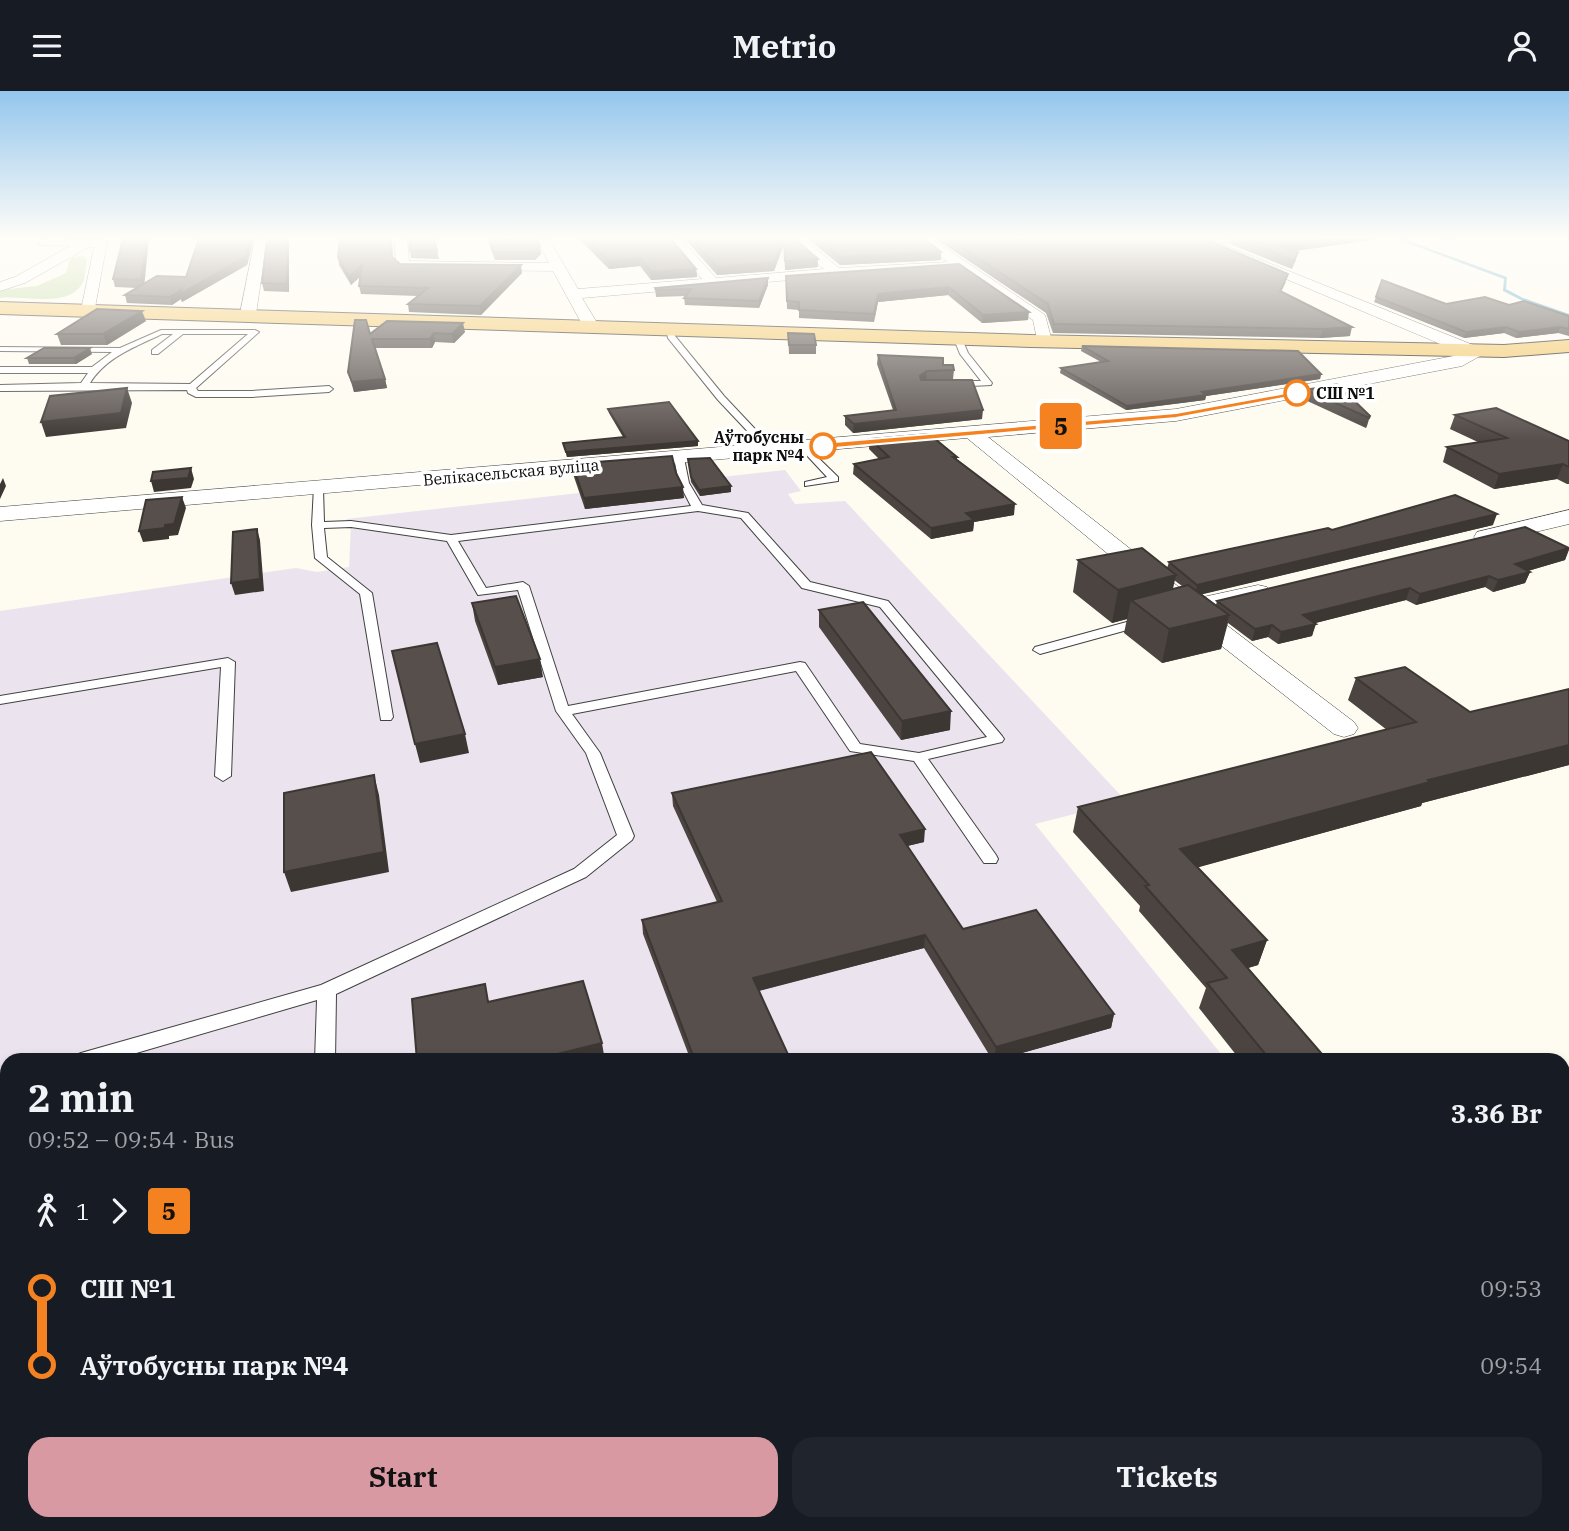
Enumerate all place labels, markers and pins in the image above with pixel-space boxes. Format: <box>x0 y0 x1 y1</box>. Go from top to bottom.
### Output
marker: СШ №1 <box>1284 380 1310 406</box>
place label: СШ №1 <box>1316 383 1375 403</box>
place label: Аўтобусны парк №4 <box>714 427 804 465</box>
marker: Аўтобусны парк №4 <box>810 433 836 459</box>

